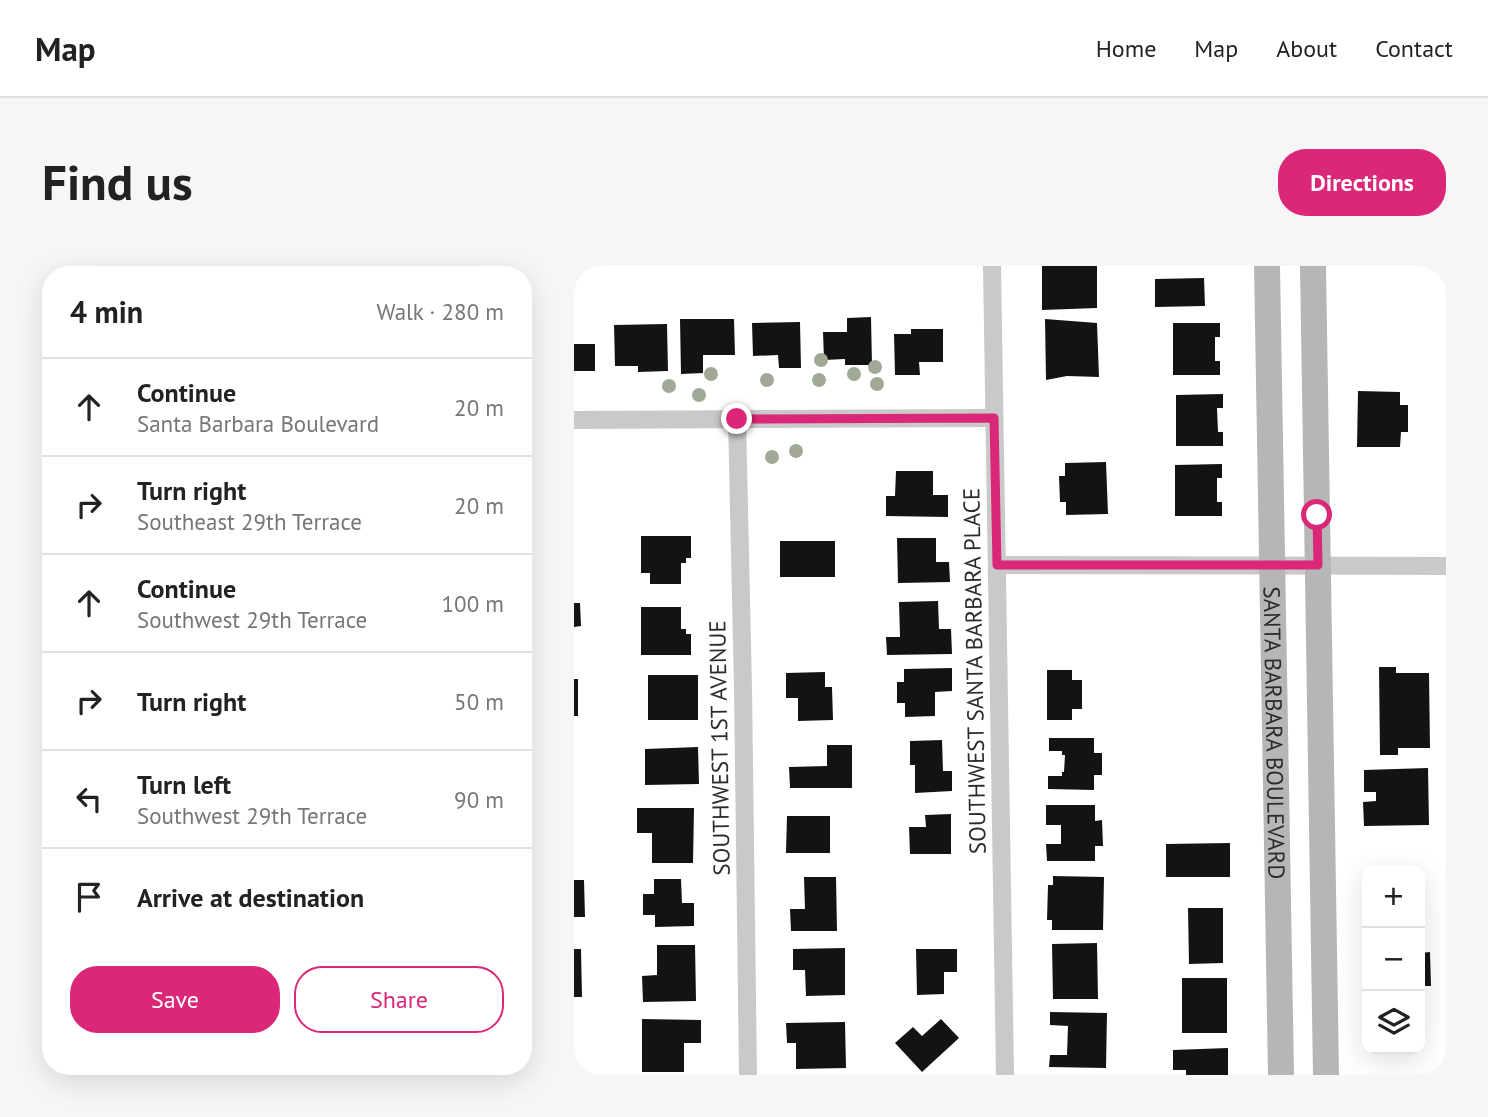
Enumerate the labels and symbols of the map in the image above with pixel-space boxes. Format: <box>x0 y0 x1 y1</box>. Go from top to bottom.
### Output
route end <box>721 403 752 434</box>
street label: SOUTHWEST SANTA BARBARA PLACE <box>956 488 992 854</box>
route start <box>1301 499 1332 530</box>
street label: SANTA BARBARA BOULEVARD <box>1258 586 1292 880</box>
street label: SOUTHWEST 1ST AVENUE <box>702 620 736 876</box>

